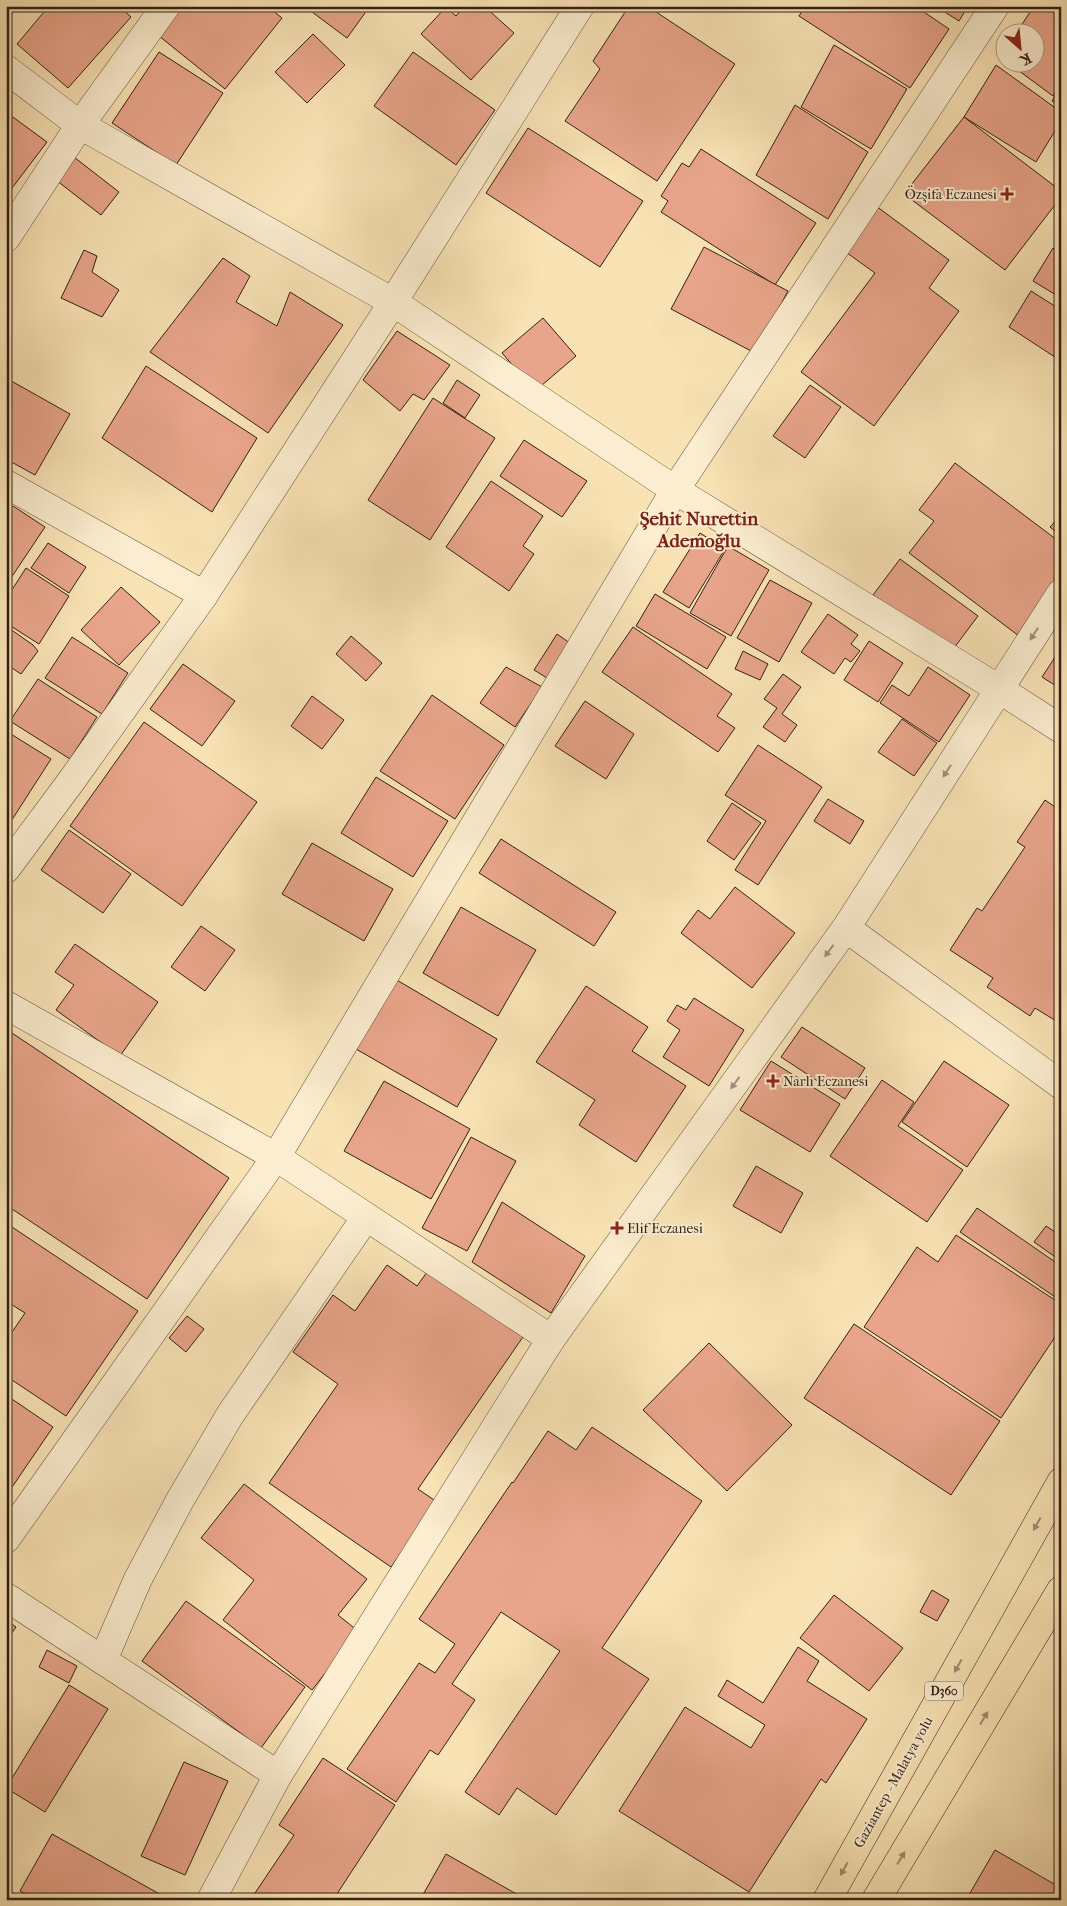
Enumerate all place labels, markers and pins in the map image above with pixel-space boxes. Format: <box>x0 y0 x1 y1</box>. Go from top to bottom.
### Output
place label: Özşifa Eczanesi <box>905 185 997 203</box>
marker: Özşifa Eczanesi <box>1001 188 1013 200</box>
place label: Narlı Eczanesi <box>783 1073 868 1090</box>
marker: Narlı Eczanesi <box>767 1075 779 1087</box>
place label: Elif Eczanesi <box>627 1220 703 1237</box>
marker: Elif Eczanesi <box>611 1222 623 1234</box>

